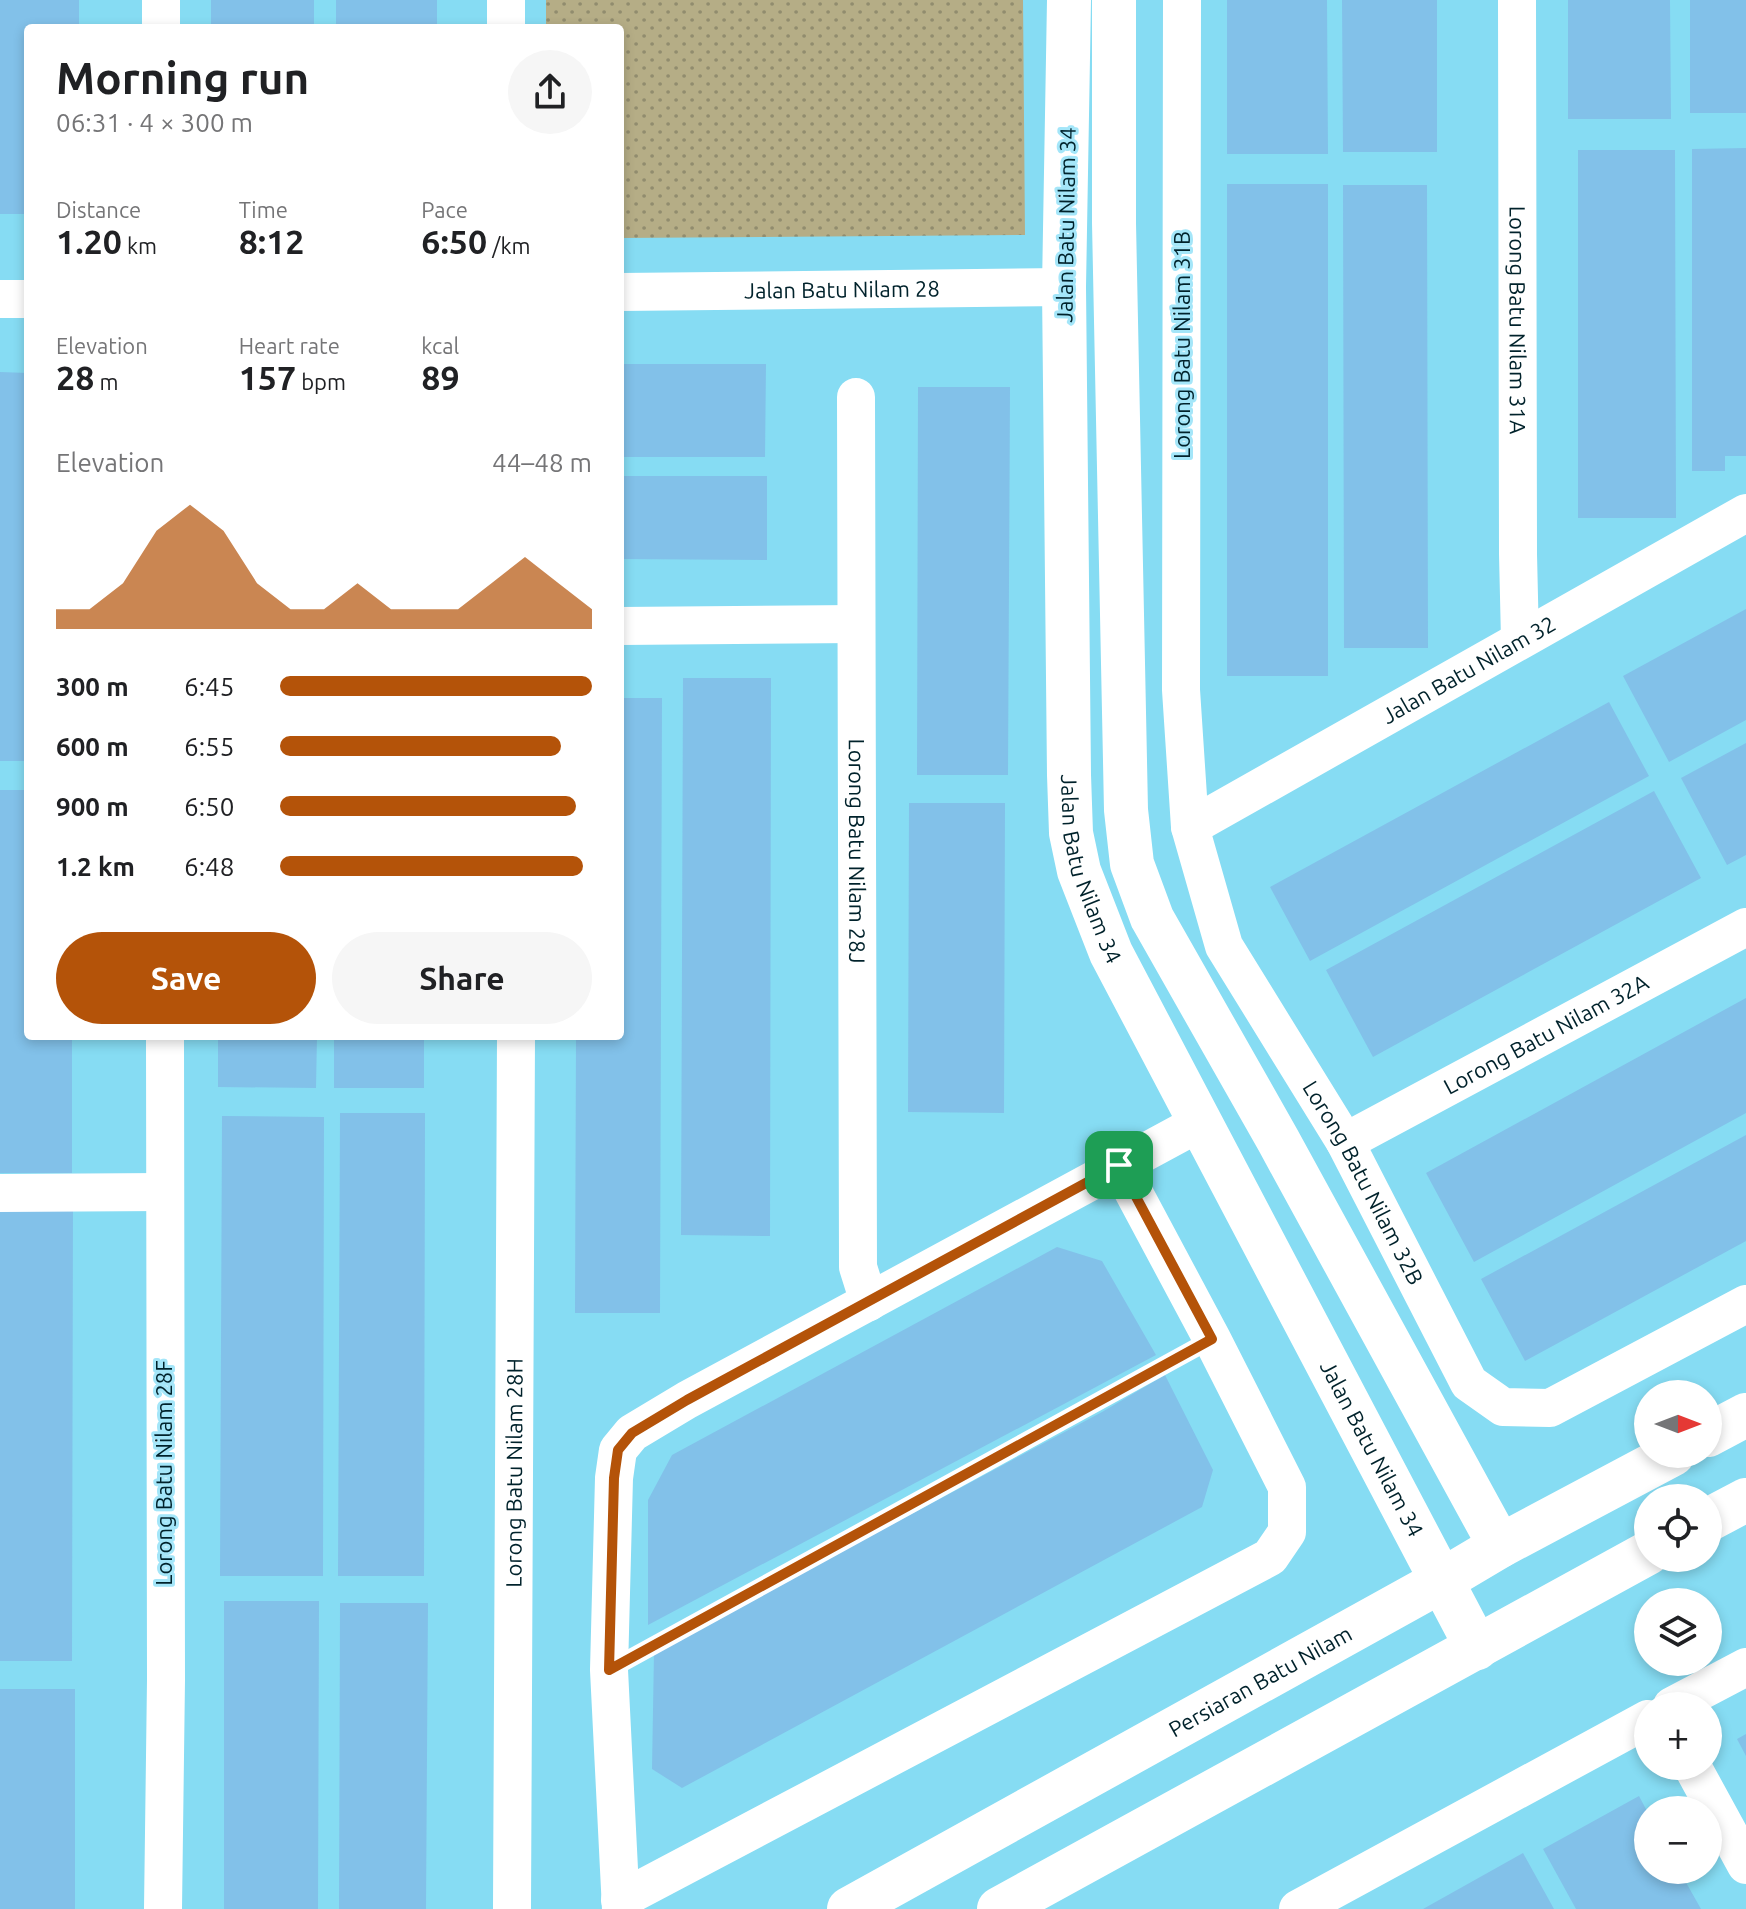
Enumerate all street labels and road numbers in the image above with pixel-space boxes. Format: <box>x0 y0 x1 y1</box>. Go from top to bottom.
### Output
street label: Jalan Batu Nilam 34 <box>1051 127 1080 323</box>
street label: Lorong Batu Nilam 31A <box>1505 206 1531 435</box>
street label: Lorong Batu Nilam 31B <box>1169 231 1194 459</box>
street label: Jalan Batu Nilam 28 <box>744 275 940 303</box>
street label: Jalan Batu Nilam 32 <box>1377 610 1560 728</box>
street label: Lorong Batu Nilam 28J <box>845 738 870 964</box>
street label: Jalan Batu Nilam 34 <box>1057 774 1127 967</box>
street label: Lorong Batu Nilam 32A <box>1439 968 1653 1099</box>
street label: Lorong Batu Nilam 32B <box>1298 1076 1429 1289</box>
street label: Jalan Batu Nilam 34 <box>1316 1356 1429 1541</box>
street label: Lorong Batu Nilam 28H <box>500 1358 527 1588</box>
street label: Lorong Batu Nilam 28F <box>151 1360 176 1586</box>
street label: Persiaran Batu Nilam <box>1164 1620 1356 1742</box>

